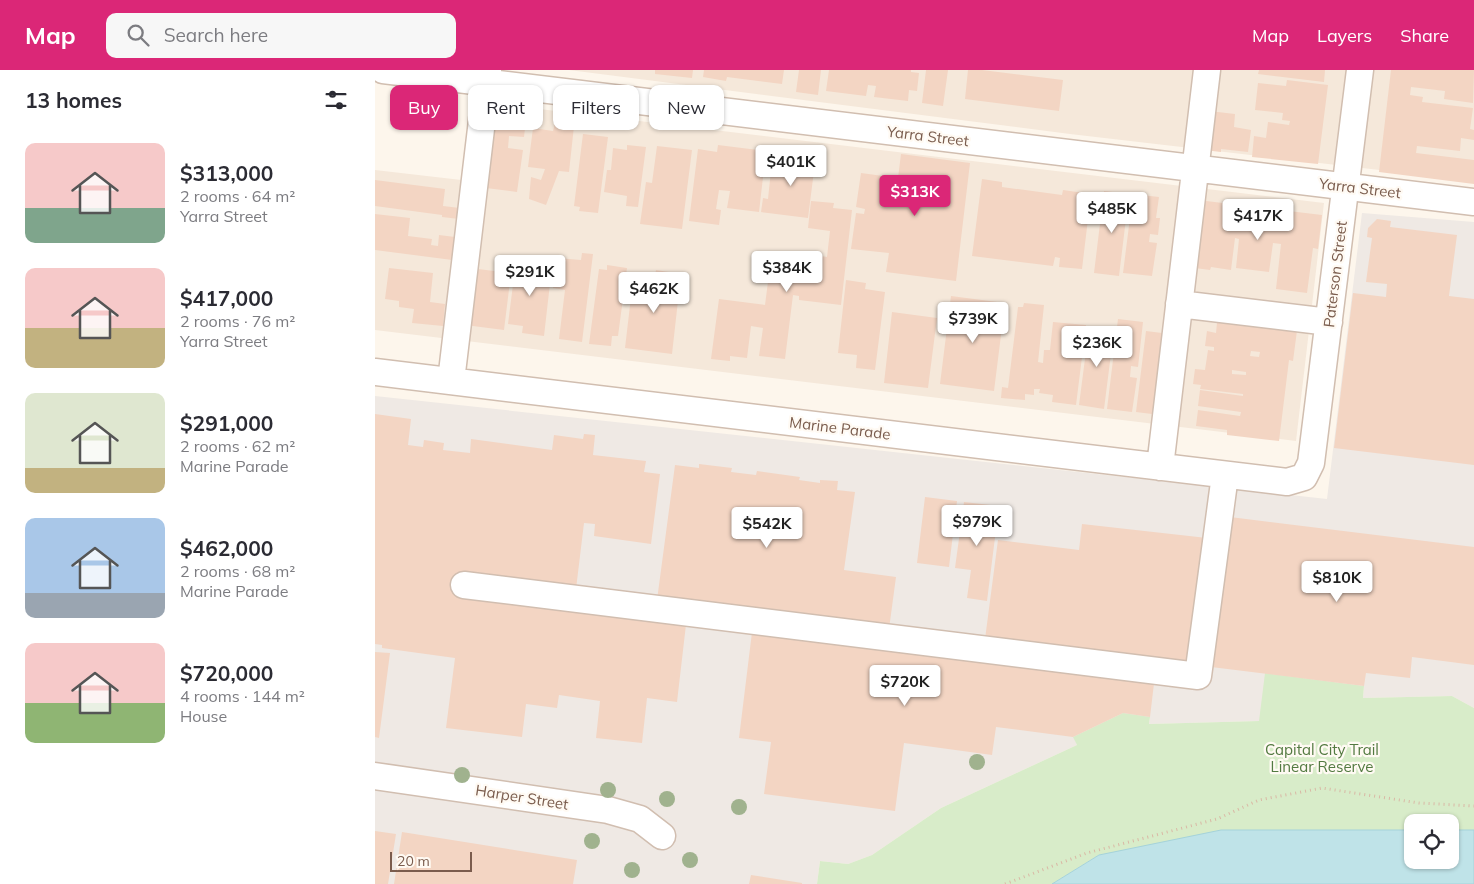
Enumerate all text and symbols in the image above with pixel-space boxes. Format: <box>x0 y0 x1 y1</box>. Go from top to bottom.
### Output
search box <box>106 13 456 58</box>
text: Map <box>25 20 76 50</box>
icon: search <box>124 21 152 49</box>
text: Search here <box>164 23 268 47</box>
text: Map <box>1252 24 1289 47</box>
text: Layers <box>1317 24 1372 47</box>
text: Share <box>1400 24 1449 47</box>
chip: Buy <box>390 85 458 130</box>
chip: Rent <box>468 85 543 130</box>
chip: Filters <box>553 85 639 130</box>
chip: New <box>649 85 724 130</box>
icon: filters <box>322 86 350 114</box>
text: 13 homes <box>25 87 122 113</box>
street label: Yarra Street <box>885 121 970 150</box>
pin: $401K <box>756 144 826 187</box>
text: $401K <box>766 151 816 171</box>
text: $313,000 <box>180 160 273 186</box>
icon: home <box>65 163 125 223</box>
street label: Yarra Street <box>1317 173 1402 202</box>
pin: $313K <box>880 174 950 217</box>
text: $313K <box>890 181 940 201</box>
text: 2 rooms · 64 m² <box>180 186 295 206</box>
pin: $485K <box>1077 191 1147 234</box>
text: $485K <box>1087 198 1137 218</box>
pin: $417K <box>1223 198 1293 241</box>
text: $417K <box>1233 205 1283 225</box>
text: Yarra Street <box>180 206 268 226</box>
street label: Paterson Street <box>1319 220 1351 328</box>
pin: $384K <box>752 250 822 293</box>
pin: $291K <box>495 254 565 297</box>
text: $384K <box>762 257 812 277</box>
text: $291K <box>505 261 555 281</box>
pin: $462K <box>619 272 689 314</box>
text: $462K <box>629 278 679 298</box>
text: $417,000 <box>180 285 273 311</box>
icon: home <box>65 288 125 348</box>
pin: $739K <box>938 302 1008 344</box>
text: $739K <box>948 308 998 328</box>
text: 2 rooms · 76 m² <box>180 311 295 331</box>
pin: $236K <box>1062 326 1132 368</box>
text: Yarra Street <box>180 331 268 351</box>
text: $236K <box>1072 332 1122 352</box>
text: $291,000 <box>180 410 273 436</box>
street label: Marine Parade <box>788 412 892 444</box>
icon: home <box>65 413 125 473</box>
text: 2 rooms · 62 m² <box>180 436 295 456</box>
text: Marine Parade <box>180 456 288 476</box>
pin: $979K <box>942 504 1012 547</box>
pin: $542K <box>732 506 802 549</box>
text: $979K <box>952 511 1002 531</box>
text: $542K <box>742 513 792 533</box>
text: $462,000 <box>180 535 273 561</box>
icon: home <box>65 538 125 598</box>
pin: $810K <box>1302 560 1372 603</box>
text: 2 rooms · 68 m² <box>180 561 295 581</box>
text: $810K <box>1312 567 1362 587</box>
text: Marine Parade <box>180 581 288 601</box>
text: $720,000 <box>180 660 273 686</box>
icon: home <box>65 663 125 723</box>
pin: $720K <box>870 664 940 707</box>
text: $720K <box>880 671 930 691</box>
text: 4 rooms · 144 m² <box>180 686 305 706</box>
text: House <box>180 706 227 726</box>
park label: Capital City Trail Linear Reserve <box>1265 740 1379 776</box>
street label: Harper Street <box>474 780 570 814</box>
map controls <box>1404 814 1459 869</box>
button: locate <box>1404 814 1459 869</box>
scale bar <box>390 849 473 872</box>
text: 20 m <box>397 852 430 870</box>

